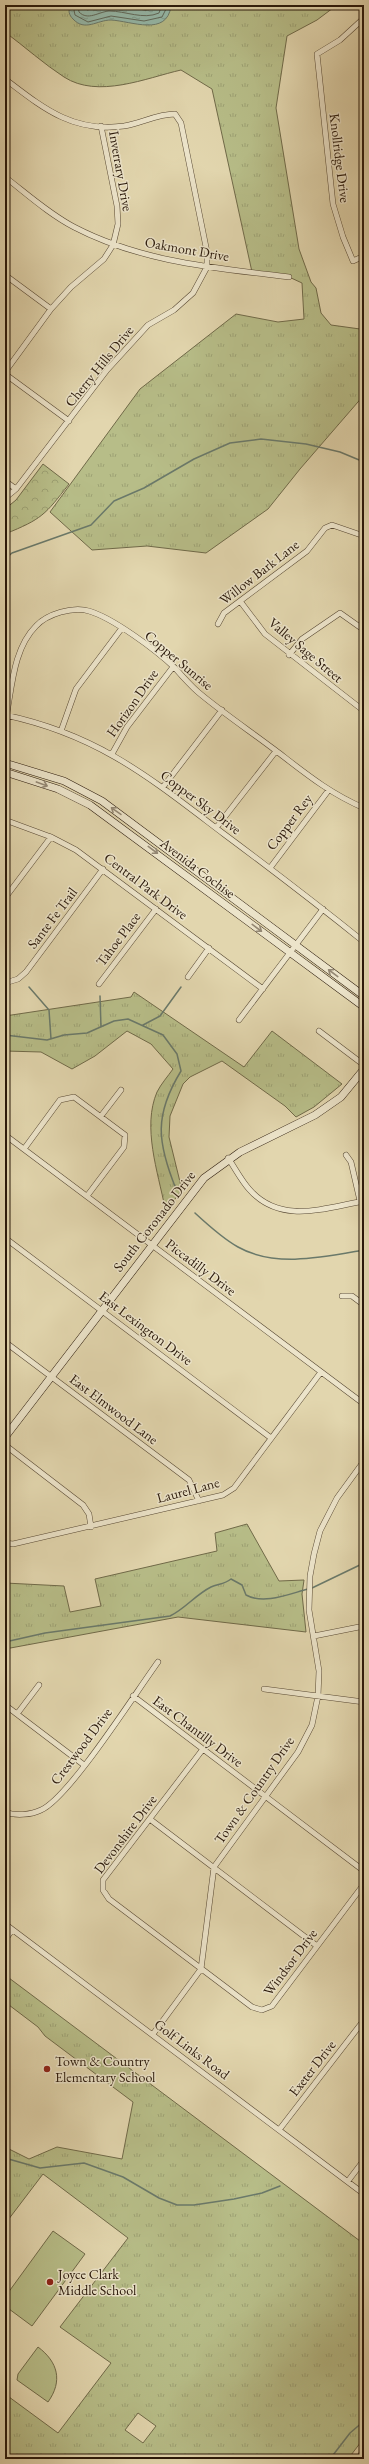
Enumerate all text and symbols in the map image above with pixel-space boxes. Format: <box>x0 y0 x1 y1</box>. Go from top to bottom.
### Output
street label: Knollridge Drive <box>326 112 354 204</box>
street label: Inverrary Drive <box>105 129 137 213</box>
street label: Oakmont Drive <box>144 233 231 265</box>
street label: Cherry Hills Drive <box>61 321 138 410</box>
street label: Willow Bark Lane <box>216 535 303 609</box>
street label: Valley Sage Street <box>265 614 347 687</box>
street label: Copper Sunrise <box>141 626 217 694</box>
street label: Horizon Drive <box>102 665 162 740</box>
street label: Copper Sky Drive <box>157 766 245 838</box>
one-way arrow <box>36 780 48 788</box>
street label: Copper Rey <box>262 790 317 854</box>
one-way arrow <box>111 807 122 815</box>
street label: Avenida Cochise <box>156 833 240 902</box>
one-way arrow <box>147 846 158 854</box>
street label: Central Park Drive <box>101 849 192 924</box>
street label: Sante Fe Trail <box>23 883 81 952</box>
street label: Tahoe Place <box>92 908 145 970</box>
one-way arrow <box>252 924 263 932</box>
one-way arrow <box>327 968 338 977</box>
street label: South Coronado Drive <box>109 1166 199 1275</box>
street label: Piccadilly Drive <box>162 1235 240 1300</box>
street label: East Lexington Drive <box>96 1287 197 1369</box>
street label: East Elmwood Lane <box>66 1370 162 1448</box>
street label: Laurel Lane <box>155 1473 222 1507</box>
street label: East Chantilly Drive <box>149 1691 247 1771</box>
street label: Crestwood Drive <box>46 1703 116 1788</box>
street label: Town & Country Drive <box>210 1732 298 1847</box>
street label: Devonshire Drive <box>89 1791 161 1877</box>
street label: Windsor Drive <box>259 1924 321 1999</box>
street label: Golf Links Road <box>151 2015 234 2084</box>
street label: Exeter Drive <box>285 2036 340 2100</box>
place label: Town & Country Elementary School <box>55 2052 156 2086</box>
marker: Town & Country Elementary School <box>42 2064 52 2074</box>
place label: Joyce Clark Middle School <box>57 2265 137 2299</box>
marker: Joyce Clark Middle School <box>45 2277 55 2287</box>

